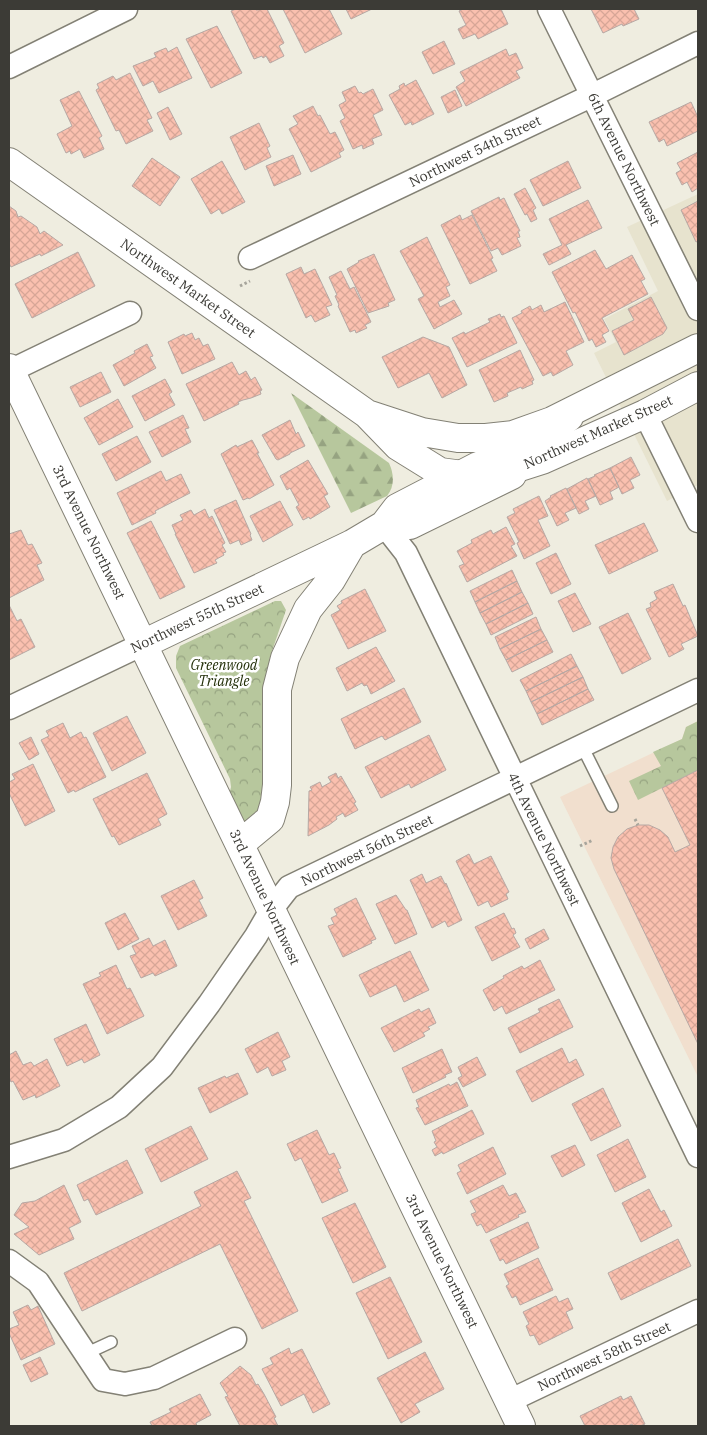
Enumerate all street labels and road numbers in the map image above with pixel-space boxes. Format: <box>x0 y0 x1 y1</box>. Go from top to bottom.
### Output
street label: 6th Avenue Northwest <box>584 89 664 229</box>
street label: Northwest 54th Street <box>406 111 544 191</box>
street label: Northwest Market Street <box>117 234 259 342</box>
street label: Northwest Market Street <box>521 391 675 473</box>
street label: 3rd Avenue Northwest <box>49 462 129 602</box>
street label: Northwest 55th Street <box>128 579 266 657</box>
street label: 4th Avenue Northwest <box>504 769 584 909</box>
street label: Northwest 56th Street <box>298 810 436 890</box>
street label: 3rd Avenue Northwest <box>226 826 304 968</box>
street label: 3rd Avenue Northwest <box>402 1191 482 1331</box>
street label: Northwest 58th Street <box>535 1317 673 1395</box>

